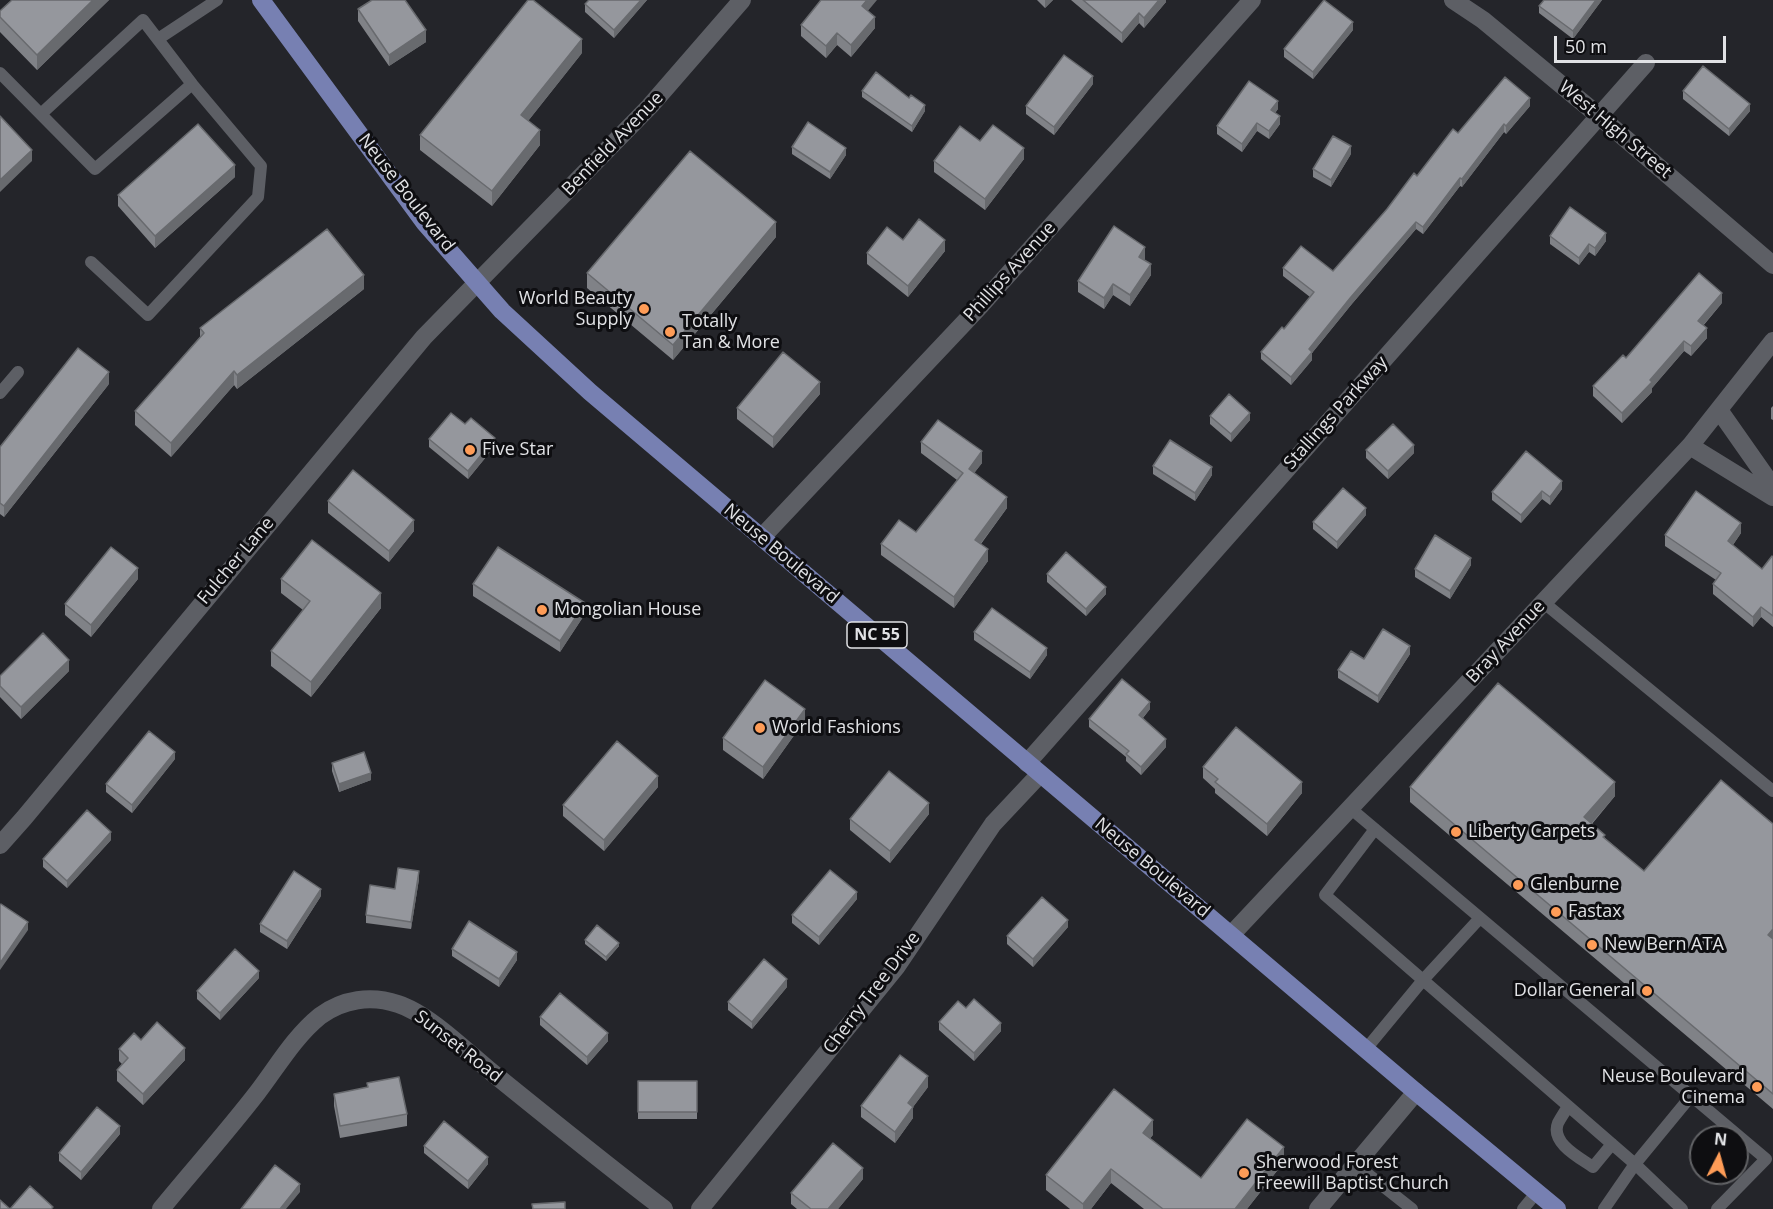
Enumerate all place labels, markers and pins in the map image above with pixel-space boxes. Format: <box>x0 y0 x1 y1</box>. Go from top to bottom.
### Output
place label: World Beauty Supply <box>519 288 632 330</box>
marker: World Beauty Supply <box>637 302 651 316</box>
place label: Totally Tan & More <box>682 311 780 354</box>
marker: Totally Tan & More <box>663 325 677 339</box>
place label: Five Star <box>482 439 553 461</box>
marker: Five Star <box>463 443 477 457</box>
place label: Mongolian House <box>554 599 701 621</box>
marker: Mongolian House <box>535 603 549 617</box>
place label: World Fashions <box>772 717 901 739</box>
marker: World Fashions <box>753 721 767 735</box>
place label: Liberty Carpets <box>1468 821 1595 843</box>
marker: Liberty Carpets <box>1449 825 1463 839</box>
place label: Glenburne <box>1530 874 1619 896</box>
marker: Glenburne <box>1511 878 1525 892</box>
place label: Fastax <box>1568 901 1622 923</box>
marker: Fastax <box>1549 905 1563 919</box>
place label: New Bern ATA <box>1604 934 1724 956</box>
marker: New Bern ATA <box>1585 938 1599 952</box>
place label: Dollar General <box>1514 980 1635 1002</box>
marker: Dollar General <box>1640 984 1654 998</box>
place label: Neuse Boulevard Cinema <box>1601 1066 1745 1108</box>
marker: Neuse Boulevard Cinema <box>1750 1080 1764 1094</box>
place label: Sherwood Forest Freewill Baptist Church <box>1256 1152 1449 1194</box>
marker: Sherwood Forest Freewill Baptist Church <box>1237 1166 1251 1180</box>

